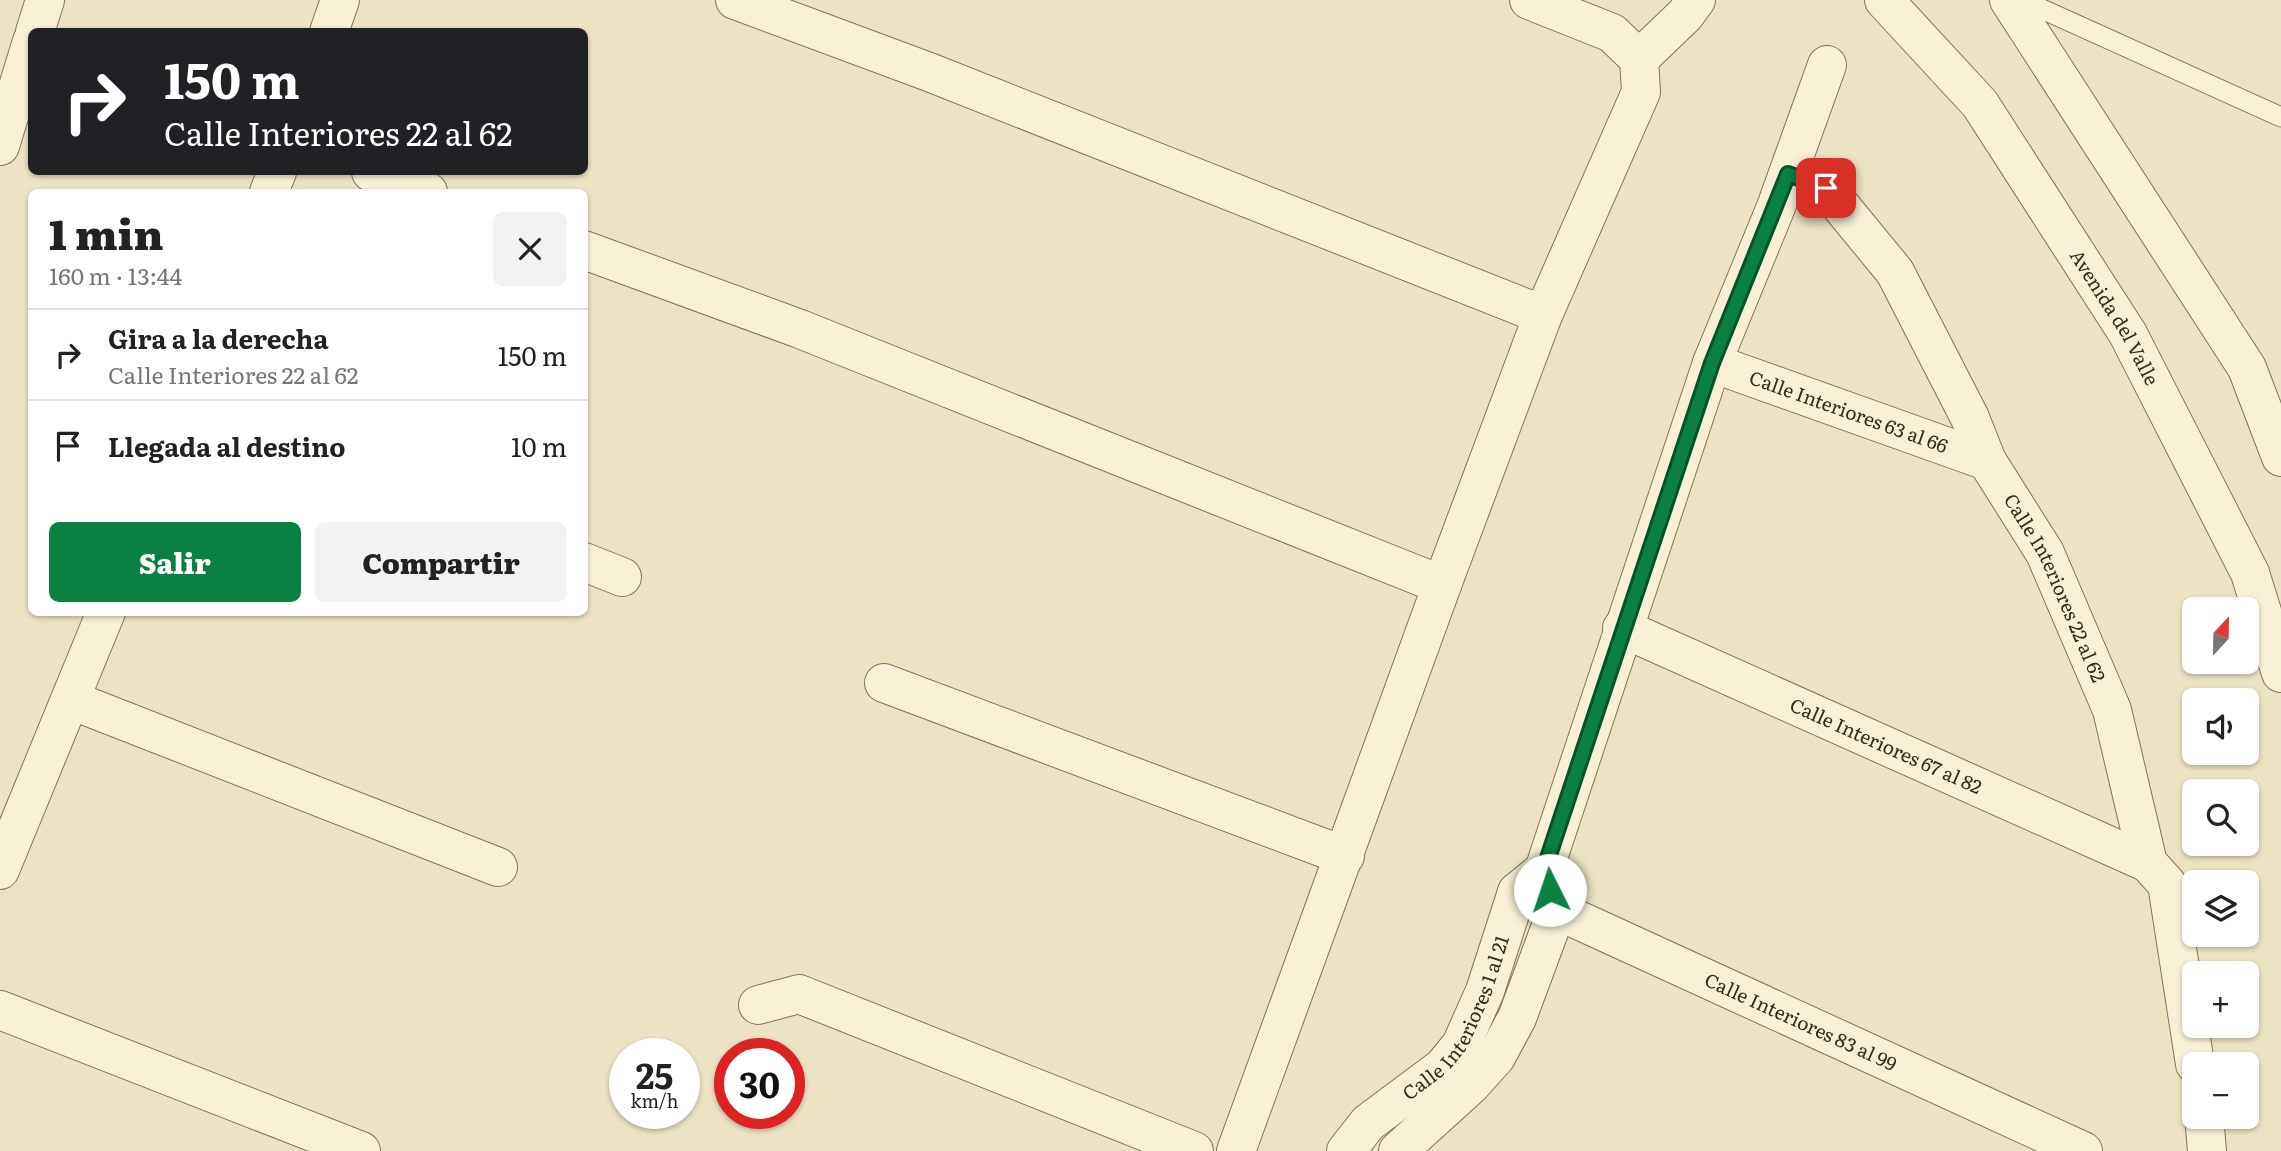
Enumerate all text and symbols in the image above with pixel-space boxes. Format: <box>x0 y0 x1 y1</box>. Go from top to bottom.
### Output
text: 150 m <box>164 41 300 114</box>
icon: right <box>49 56 140 147</box>
text: Calle Interiores 22 al 62 <box>164 108 512 156</box>
pin <box>1796 158 1856 218</box>
icon: arrive <box>1807 169 1845 207</box>
text: 1 min <box>49 201 164 263</box>
button: close <box>493 212 567 286</box>
street label: Avenida del Valle <box>2064 243 2167 390</box>
text: 160 m · 13:44 <box>49 258 182 292</box>
text: Gira a la derecha <box>108 318 328 357</box>
text: 150 m <box>498 335 567 374</box>
icon: right <box>49 336 87 374</box>
text: Calle Interiores 22 al 62 <box>108 357 358 391</box>
street label: Calle Interiores 63 al 66 <box>1746 362 1952 459</box>
text: Llegada al destino <box>108 426 345 465</box>
text: 10 m <box>511 426 567 465</box>
icon: arrive <box>49 427 87 465</box>
street label: Calle Interiores 22 al 62 <box>1998 488 2113 686</box>
button: Salir <box>49 522 301 602</box>
button: Compartir <box>315 522 567 602</box>
north arrow <box>2182 597 2259 674</box>
map controls <box>2182 597 2259 1129</box>
button: sound <box>2182 688 2259 765</box>
street label: Calle Interiores 67 al 82 <box>1786 690 1987 800</box>
button: search <box>2182 779 2259 856</box>
position arrow <box>1513 853 1587 927</box>
button: layers <box>2182 870 2259 947</box>
street label: Calle Interiores 1 al 21 <box>1396 931 1515 1106</box>
button: + <box>2182 961 2259 1038</box>
street label: Calle Interiores 83 al 99 <box>1700 965 1902 1077</box>
speed limit sign: 30 <box>714 1038 805 1129</box>
text: 25 <box>636 1048 673 1100</box>
button: − <box>2182 1052 2259 1129</box>
text: km/h <box>631 1087 678 1114</box>

